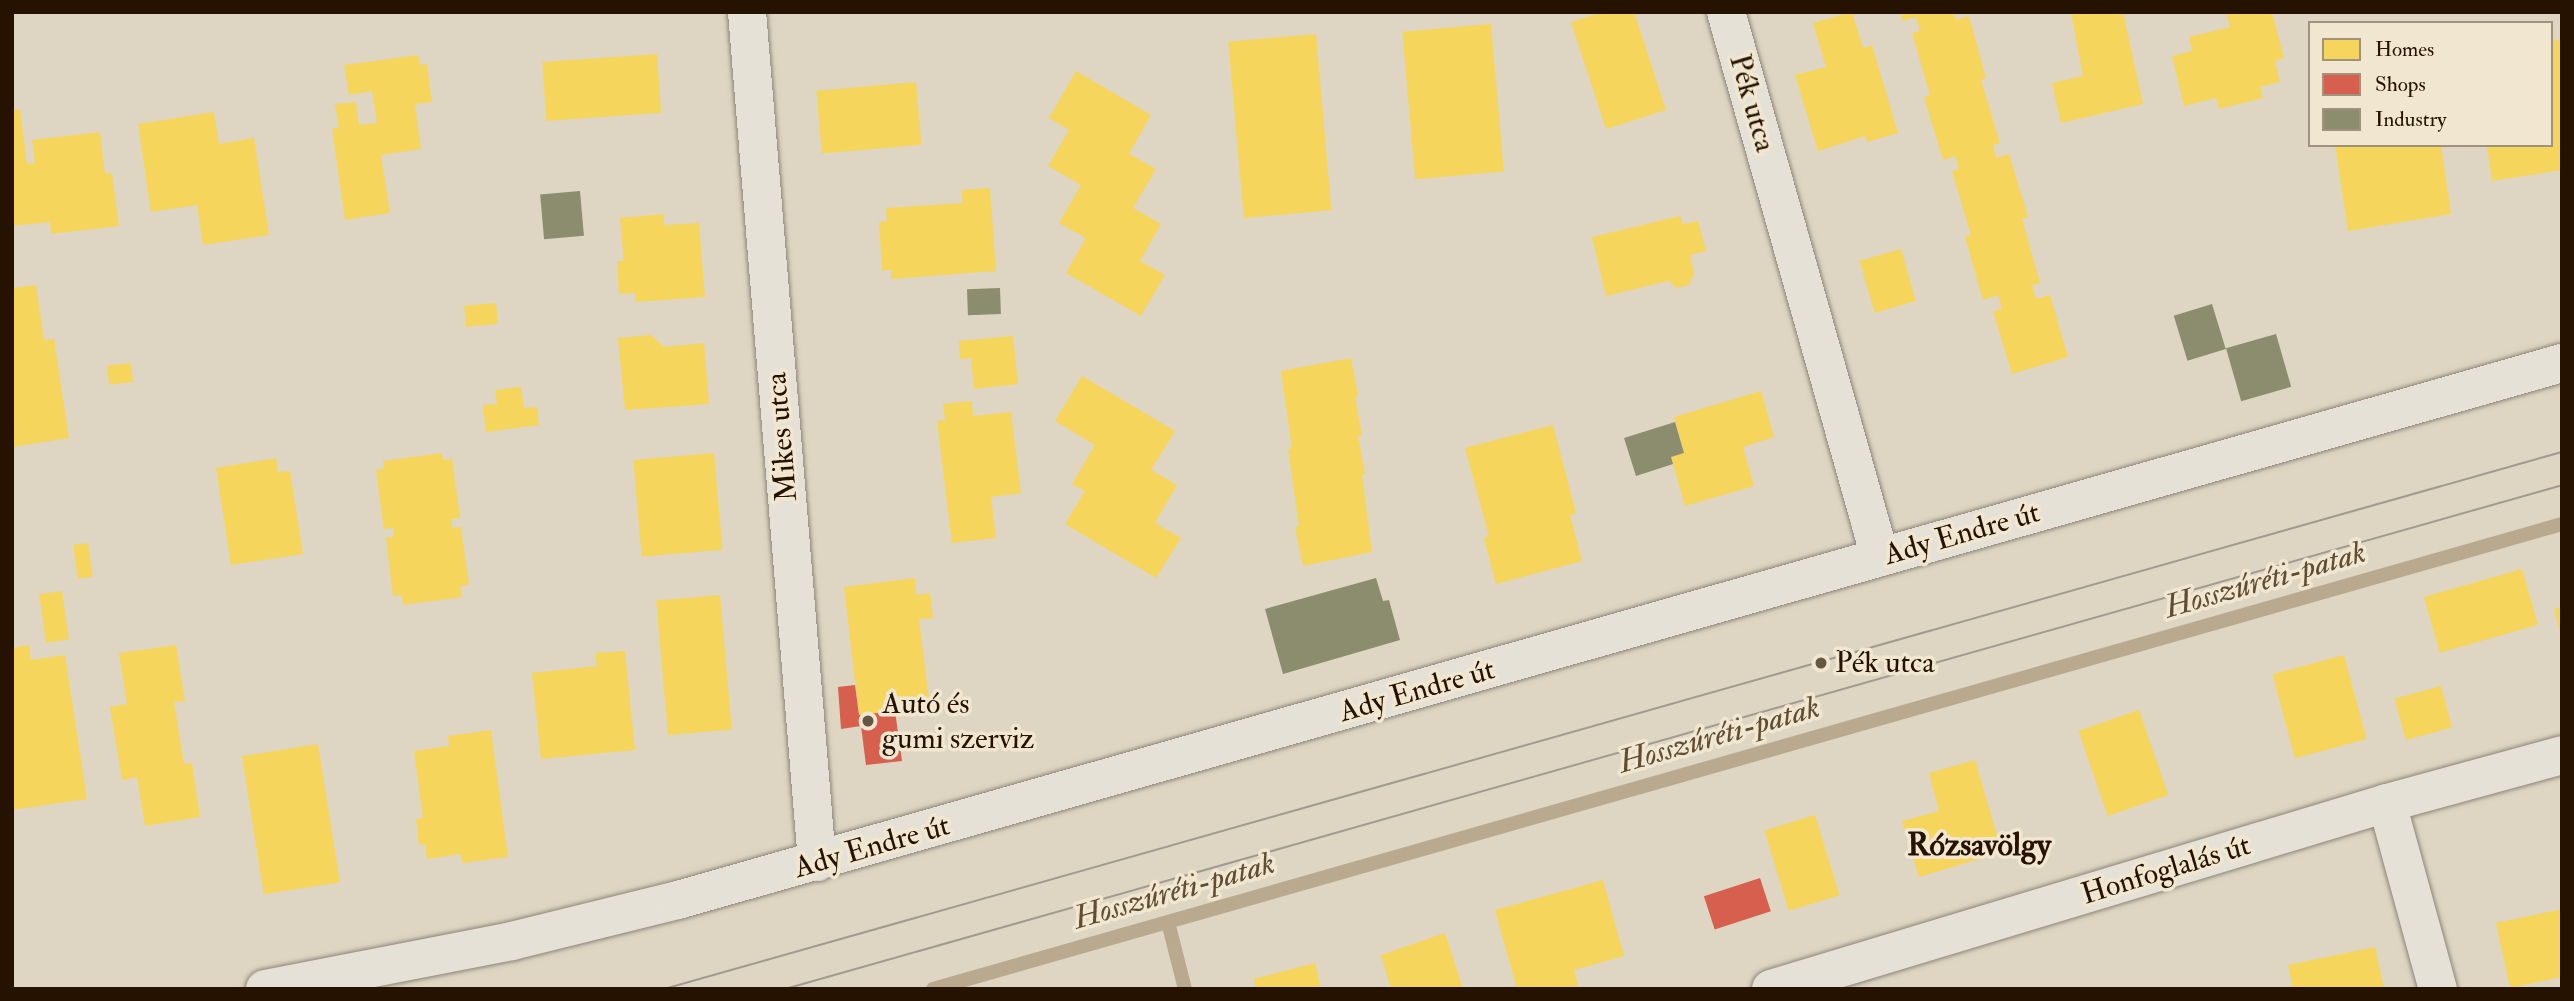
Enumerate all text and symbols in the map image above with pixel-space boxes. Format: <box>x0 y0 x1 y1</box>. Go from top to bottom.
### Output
legend <box>2308 21 2553 147</box>
text: Homes <box>2375 36 2434 63</box>
street label: Pék utca <box>1721 50 1783 156</box>
text: Shops <box>2375 71 2426 98</box>
text: Industry <box>2375 106 2447 133</box>
street label: Mikes utca <box>758 371 806 503</box>
street label: Ady Endre út <box>1880 495 2044 573</box>
water label: Hosszúréti-patak <box>2160 533 2370 627</box>
place label: Pék utca <box>1835 645 1934 681</box>
street label: Ady Endre út <box>1335 652 1499 730</box>
marker: Pék utca <box>1813 655 1829 671</box>
place label: Autó és gumi szerviz <box>882 686 1034 756</box>
water label: Hosszúréti-patak <box>1614 688 1824 782</box>
marker: Autó és gumi szerviz <box>860 713 876 729</box>
street label: Ady Endre út <box>790 808 954 886</box>
district label: Rózsavölgy <box>1907 826 2051 864</box>
street label: Honfoglalás út <box>2077 827 2255 913</box>
water label: Hosszúréti-patak <box>1069 844 1279 938</box>

